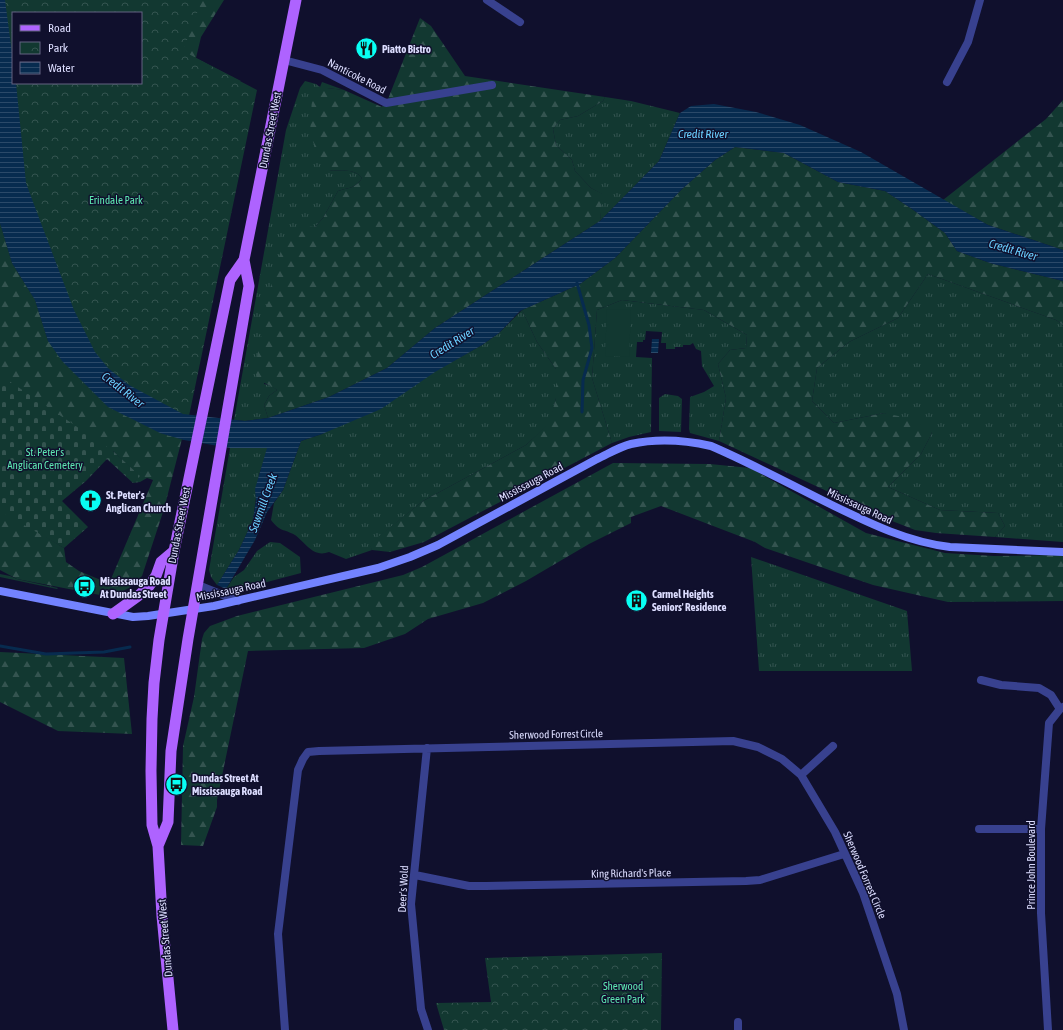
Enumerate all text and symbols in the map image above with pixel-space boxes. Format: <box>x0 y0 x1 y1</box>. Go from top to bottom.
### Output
legend <box>12 12 142 84</box>
text: Road <box>48 21 71 35</box>
restaurant icon: Piatto Bistro <box>353 36 379 62</box>
text: Park <box>48 41 69 55</box>
place label: Piatto Bistro <box>382 43 431 55</box>
street label: Nanticoke Road <box>326 56 388 96</box>
text: Water <box>48 61 75 75</box>
street label: Dundas Street West <box>257 91 283 169</box>
water label: Credit River <box>678 127 728 141</box>
park label: Erindale Park <box>89 194 143 206</box>
water label: Credit River <box>987 236 1039 264</box>
water label: Credit River <box>427 324 477 362</box>
water label: Credit River <box>99 369 147 411</box>
park label: St. Peter's Anglican Cemetery <box>7 446 83 471</box>
street label: Mississauga Road <box>497 460 565 504</box>
water label: Sawmill Creek <box>246 471 280 535</box>
street label: Dundas Street West <box>166 486 192 564</box>
street label: Mississauga Road <box>826 486 894 526</box>
church icon: St. Peter's Anglican Church <box>78 488 104 514</box>
place label: St. Peter's Anglican Church <box>105 489 171 514</box>
bus stop icon: Mississauga Road At Dundas Street <box>71 574 97 600</box>
place label: Mississauga Road At Dundas Street <box>99 575 171 600</box>
street label: Mississauga Road <box>195 577 267 603</box>
building icon: Carmel Heights Seniors' Residence <box>624 587 650 613</box>
place label: Carmel Heights Seniors' Residence <box>652 588 727 613</box>
street label: Sherwood Forrest Circle <box>509 727 603 741</box>
bus stop icon: Dundas Street At Mississauga Road <box>164 771 190 797</box>
place label: Dundas Street At Mississauga Road <box>192 772 263 797</box>
street label: Prince John Boulevard <box>1025 820 1037 910</box>
street label: Sherwood Forrest Circle <box>841 830 889 920</box>
street label: Deer's Wold <box>396 865 410 913</box>
street label: King Richard's Place <box>591 866 671 880</box>
street label: Dundas Street West <box>156 899 174 977</box>
park label: Sherwood Green Park <box>601 980 645 1005</box>

